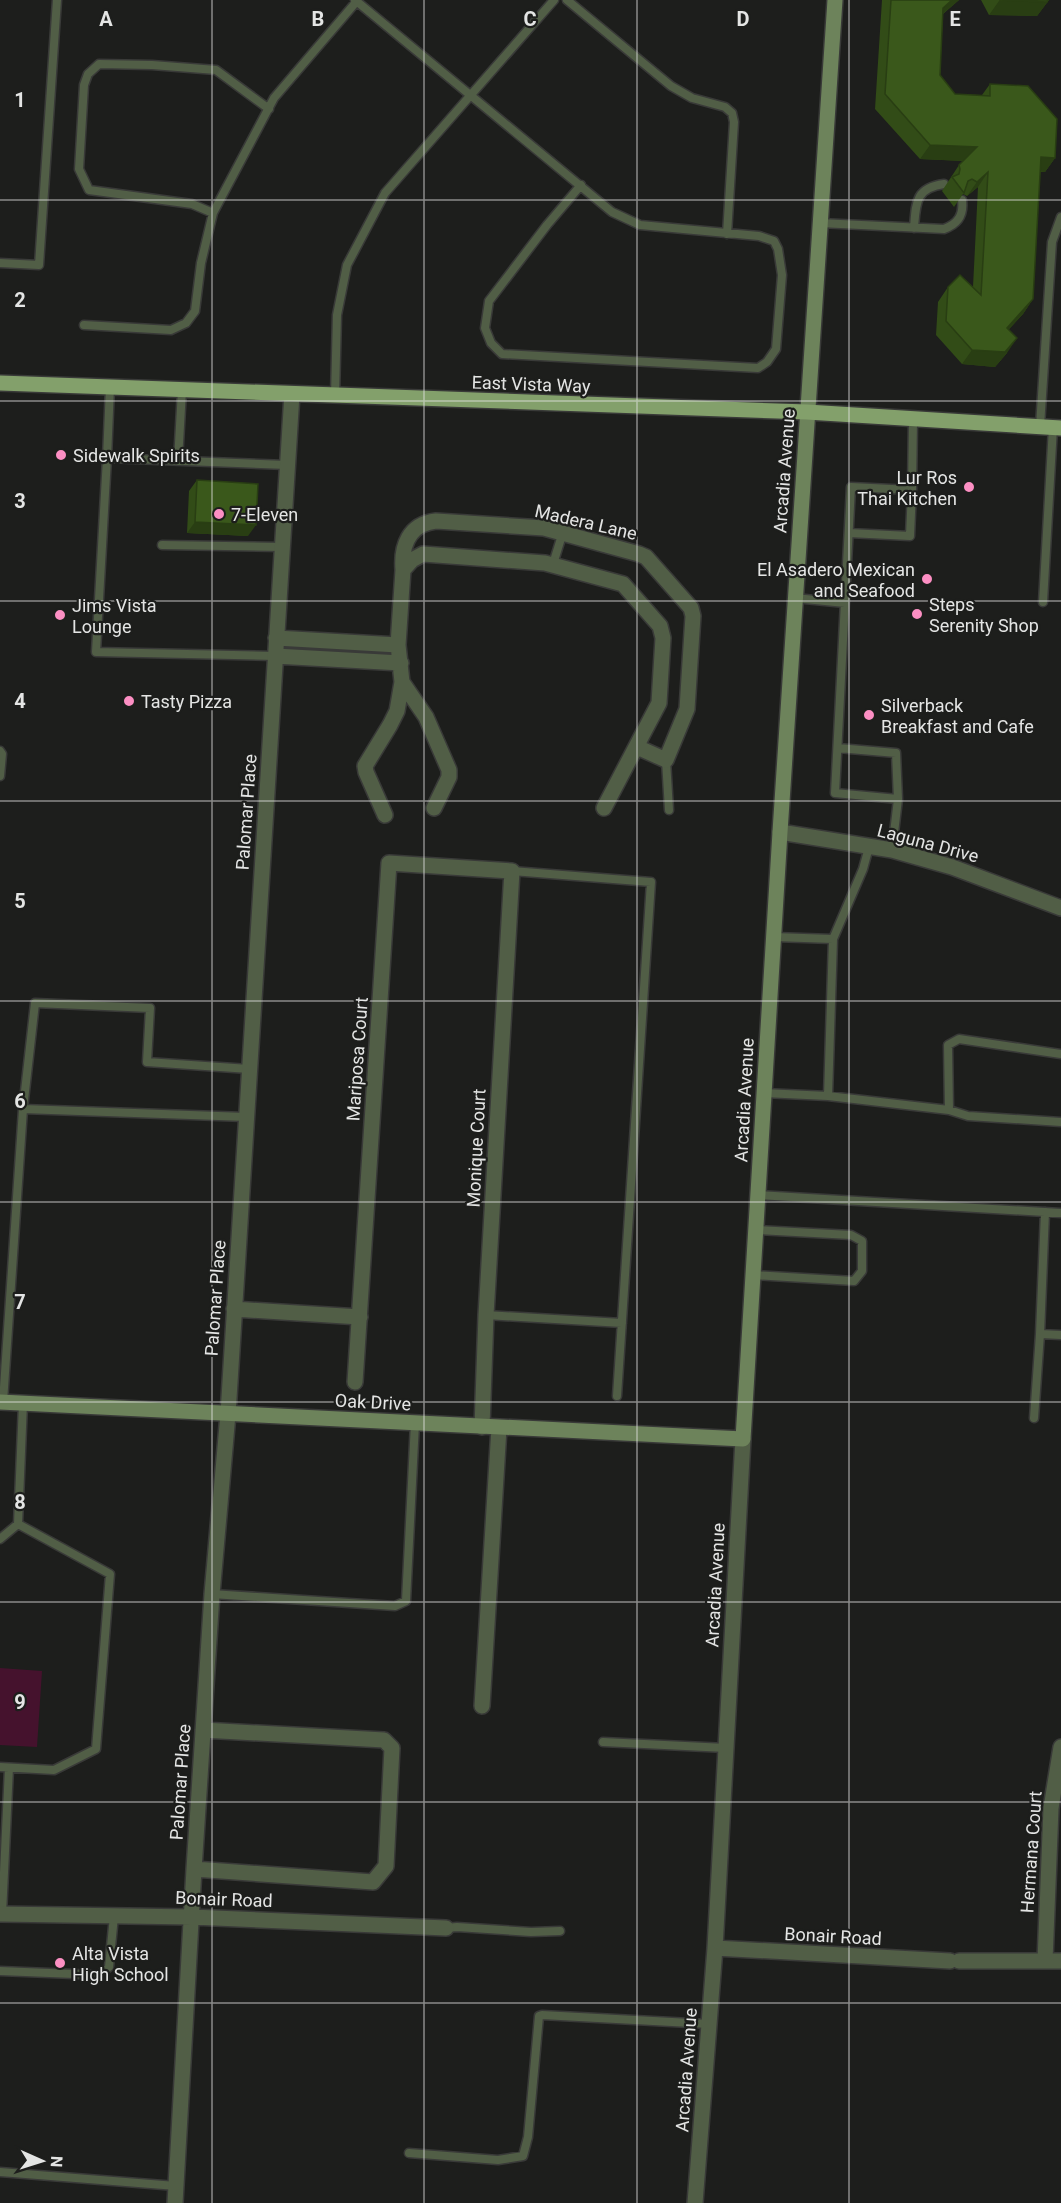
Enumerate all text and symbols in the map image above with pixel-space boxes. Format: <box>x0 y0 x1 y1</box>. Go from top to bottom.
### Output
text: A <box>99 7 113 31</box>
text: B <box>312 7 324 31</box>
text: C <box>523 7 537 31</box>
text: D <box>737 7 750 31</box>
text: E <box>949 7 961 31</box>
text: 1 <box>14 88 26 112</box>
text: 2 <box>14 288 26 312</box>
street label: East Vista Way <box>471 371 591 397</box>
street label: Arcadia Avenue <box>769 408 799 534</box>
place label: Sidewalk Spirits <box>73 445 200 466</box>
marker: Sidewalk Spirits <box>54 448 68 462</box>
place label: Lur Ros Thai Kitchen <box>857 467 957 509</box>
marker: Lur Ros Thai Kitchen <box>962 480 976 494</box>
text: 3 <box>14 489 26 513</box>
street label: Madera Lane <box>533 500 639 544</box>
place label: 7-Eleven <box>231 504 298 525</box>
marker: 7-Eleven <box>212 507 226 521</box>
place label: El Asadero Mexican and Seafood <box>757 559 915 601</box>
marker: El Asadero Mexican and Seafood <box>920 572 934 586</box>
place label: Steps Serenity Shop <box>929 594 1039 636</box>
place label: Jims Vista Lounge <box>72 595 157 637</box>
marker: Steps Serenity Shop <box>910 607 924 621</box>
marker: Jims Vista Lounge <box>53 608 67 622</box>
text: 4 <box>14 689 26 713</box>
place label: Tasty Pizza <box>141 691 232 712</box>
marker: Tasty Pizza <box>122 694 136 708</box>
place label: Silverback Breakfast and Cafe <box>881 695 1034 737</box>
marker: Silverback Breakfast and Cafe <box>862 708 876 722</box>
street label: Palomar Place <box>231 753 261 871</box>
street label: Laguna Drive <box>875 819 981 867</box>
text: 5 <box>14 889 26 913</box>
street label: Mariposa Court <box>342 996 372 1122</box>
street label: Arcadia Avenue <box>730 1037 758 1163</box>
street label: Monique Court <box>462 1088 490 1208</box>
text: 6 <box>14 1089 26 1113</box>
street label: Palomar Place <box>200 1239 230 1357</box>
text: 7 <box>14 1290 26 1314</box>
street label: Oak Drive <box>334 1390 412 1414</box>
text: 8 <box>14 1490 26 1514</box>
street label: Arcadia Avenue <box>701 1522 729 1648</box>
text: 9 <box>14 1690 26 1714</box>
street label: Palomar Place <box>165 1723 195 1841</box>
street label: Hermana Court <box>1016 1790 1046 1914</box>
street label: Bonair Road <box>175 1887 273 1911</box>
street label: Bonair Road <box>784 1923 882 1949</box>
place label: Alta Vista High School <box>72 1943 169 1985</box>
marker: Alta Vista High School <box>53 1956 67 1970</box>
street label: Arcadia Avenue <box>671 2007 701 2133</box>
north arrow <box>12 2131 72 2191</box>
text: N <box>47 2156 66 2168</box>

